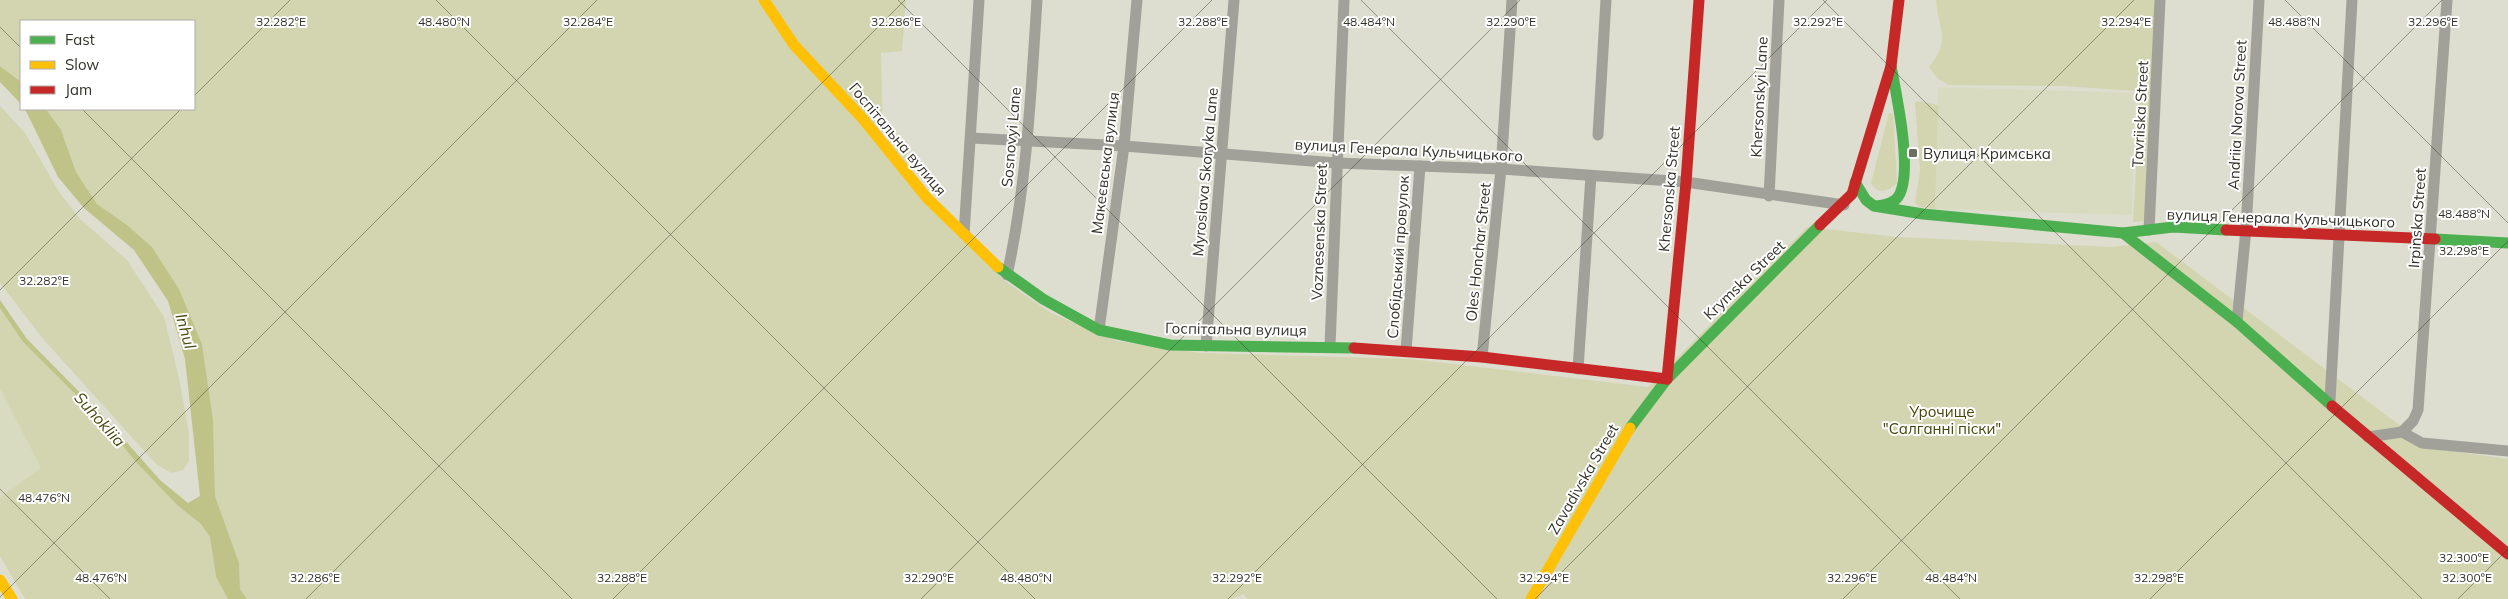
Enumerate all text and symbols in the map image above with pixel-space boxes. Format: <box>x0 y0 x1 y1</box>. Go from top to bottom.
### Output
text: 32.282°E <box>256 14 306 29</box>
text: 48.480°N <box>418 14 470 29</box>
text: 32.284°E <box>563 14 613 29</box>
text: 32.286°E <box>871 14 921 29</box>
text: 32.288°E <box>1178 14 1228 29</box>
text: 48.484°N <box>1343 14 1395 29</box>
text: 32.290°E <box>1486 14 1536 29</box>
text: 32.292°E <box>1793 14 1843 29</box>
text: 32.294°E <box>2101 14 2151 29</box>
text: 48.488°N <box>2268 14 2320 29</box>
text: 32.296°E <box>2408 14 2458 29</box>
legend <box>20 20 195 110</box>
text: Fast <box>65 30 95 49</box>
street label: Khersonskyi Lane <box>1746 36 1772 158</box>
street label: Andriia Norova Street <box>2224 40 2250 190</box>
text: Slow <box>65 55 99 74</box>
street label: Tavriiska Street <box>2128 60 2152 168</box>
street label: Госпітальна вулиця <box>845 79 951 199</box>
text: Jam <box>65 80 92 99</box>
street label: Sosnovyi Lane <box>997 86 1025 188</box>
street label: Myroslava Skoryka Lane <box>1188 87 1222 257</box>
street label: Макеєвська вулиця <box>1087 91 1123 235</box>
street label: Khersonska Street <box>1654 125 1684 253</box>
street label: вулиця Генерала Кульчицького <box>1294 135 1524 165</box>
place label: Вулиця Кримська <box>1923 144 2051 163</box>
marker: Вулиця Кримська <box>1907 147 1919 159</box>
street label: Voznesenska Street <box>1307 163 1331 301</box>
street label: Irpinska Street <box>2404 167 2430 269</box>
street label: Слобідський провулок <box>1383 174 1413 339</box>
street label: Oles Honchar Street <box>1461 182 1495 322</box>
street label: вулиця Генерала Кульчицького <box>2166 205 2396 231</box>
text: 48.488°N <box>2438 206 2490 221</box>
street label: Krymska Street <box>1699 236 1789 324</box>
text: 32.298°E <box>2439 243 2489 258</box>
text: 32.282°E <box>19 273 69 288</box>
water label: Inhul <box>171 311 201 351</box>
street label: Госпітальна вулиця <box>1165 318 1307 340</box>
water label: Suhokliia <box>70 387 130 451</box>
park label: Урочище "Салганні піски" <box>1883 402 2001 438</box>
street label: Zavadivska Street <box>1544 420 1622 538</box>
text: 48.476°N <box>18 490 70 505</box>
text: 32.300°E <box>2439 550 2489 565</box>
text: 48.476°N <box>75 570 127 585</box>
text: 32.286°E <box>290 570 340 585</box>
text: 32.288°E <box>597 570 647 585</box>
text: 32.290°E <box>904 570 954 585</box>
text: 48.480°N <box>1000 570 1052 585</box>
text: 32.292°E <box>1212 570 1262 585</box>
text: 32.294°E <box>1519 570 1569 585</box>
text: 32.296°E <box>1827 570 1877 585</box>
text: 48.484°N <box>1925 570 1977 585</box>
text: 32.298°E <box>2134 570 2184 585</box>
text: 32.300°E <box>2442 570 2492 585</box>

